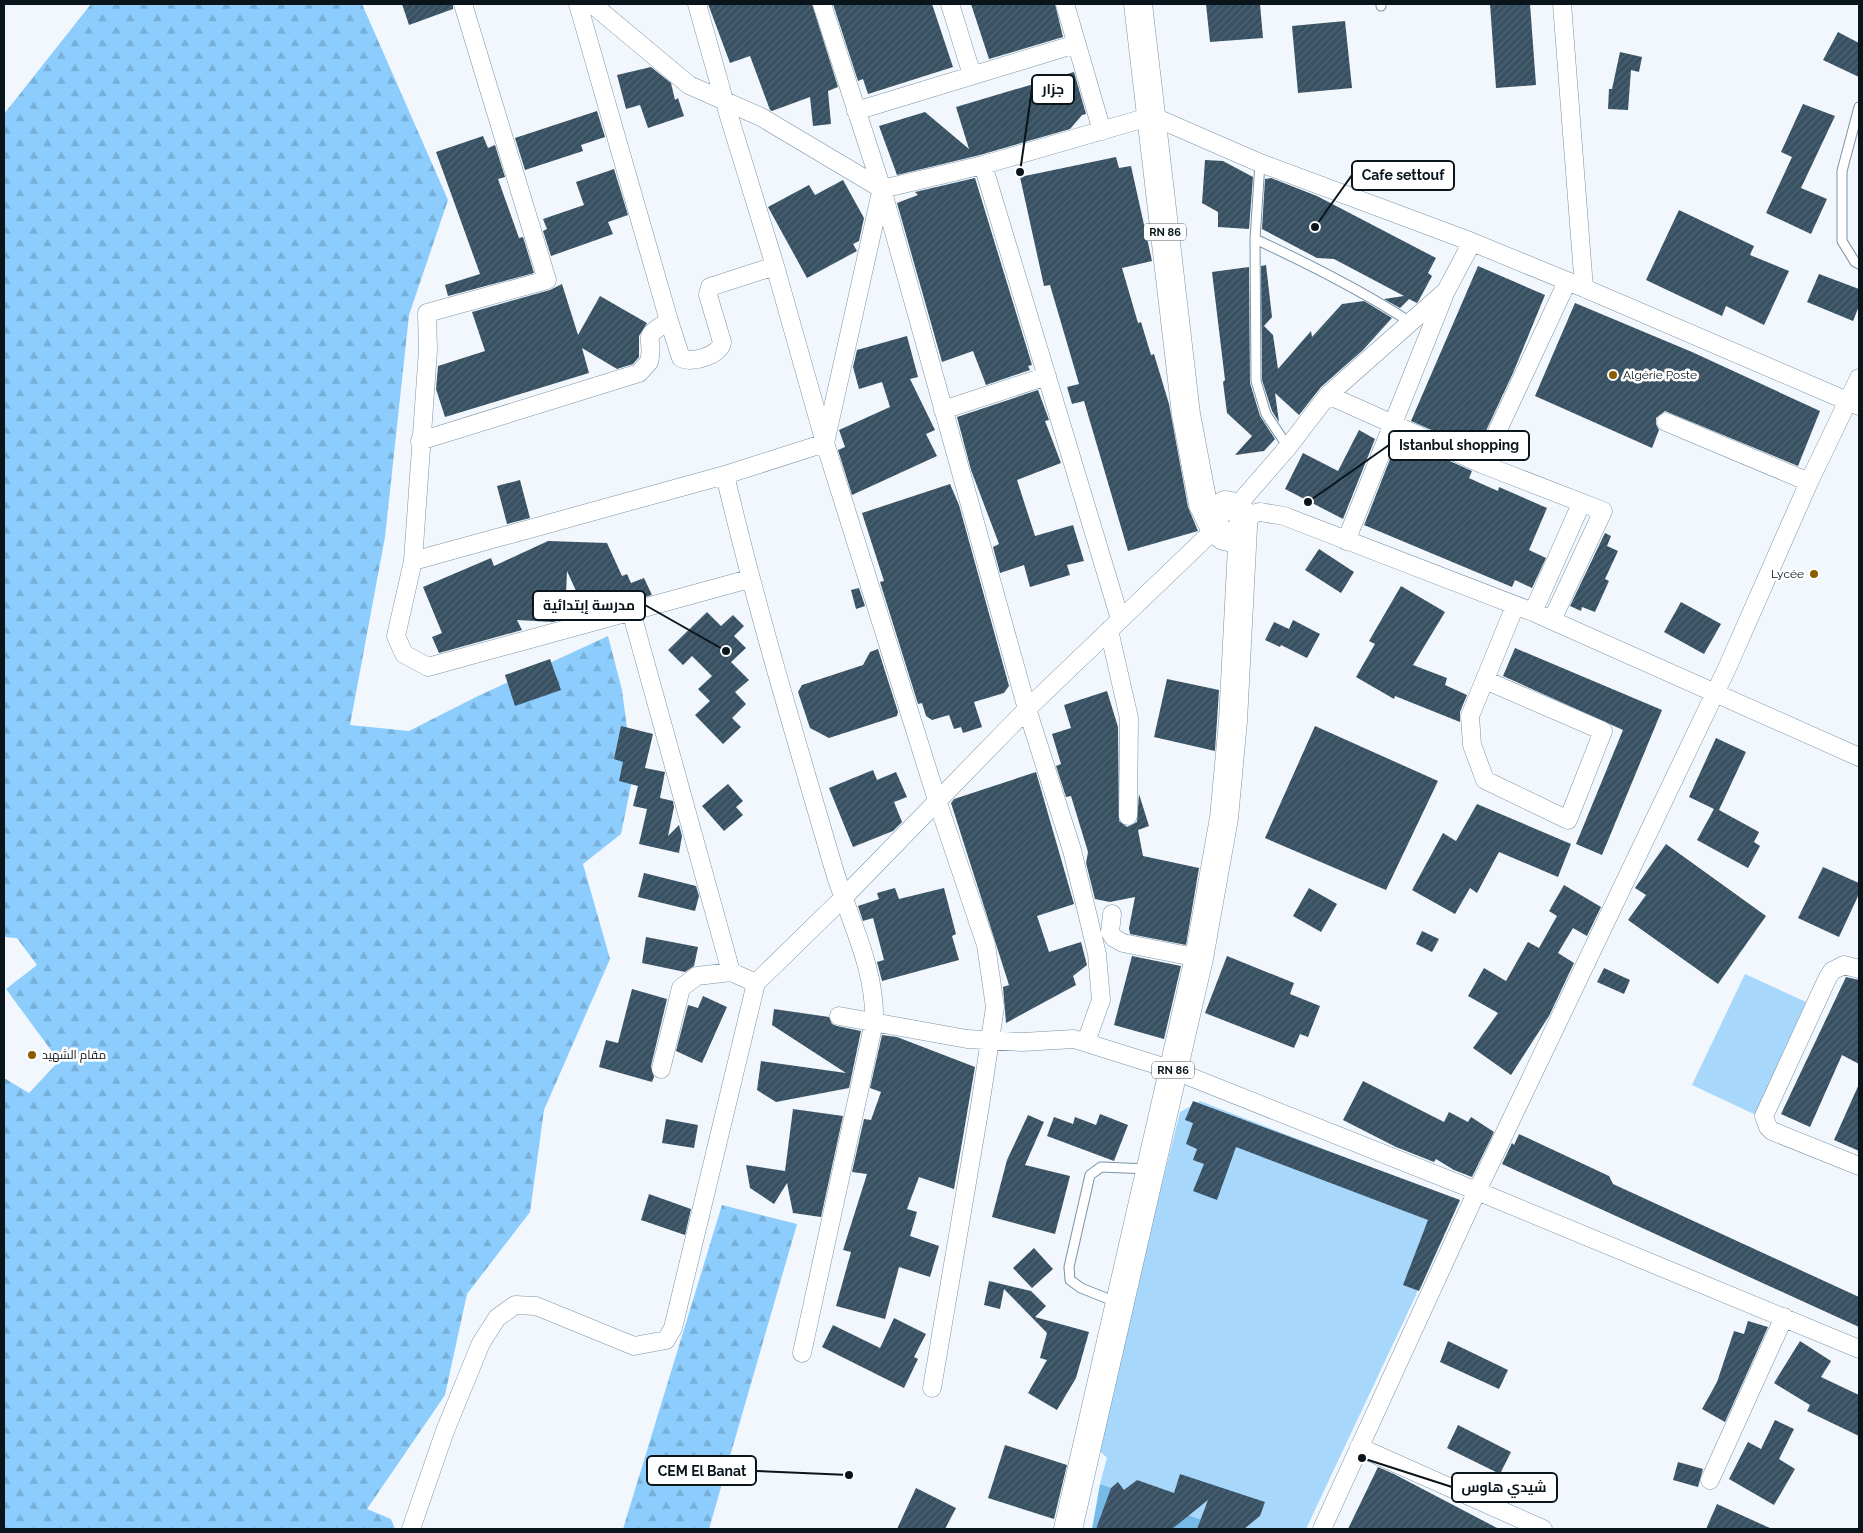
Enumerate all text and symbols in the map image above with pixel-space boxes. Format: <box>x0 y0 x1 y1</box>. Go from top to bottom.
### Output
callout: جزار <box>1032 75 1074 104</box>
text: جزار <box>1041 81 1064 98</box>
callout: Cafe settouf <box>1352 161 1454 190</box>
text: Cafe settouf <box>1362 167 1445 183</box>
road number: RN 86 <box>1144 223 1186 240</box>
place label: Algérie Poste <box>1623 368 1697 382</box>
marker: Algérie Poste <box>1607 369 1619 381</box>
callout: Istanbul shopping <box>1389 431 1529 460</box>
text: Istanbul shopping <box>1399 437 1519 453</box>
place label: Lycée <box>1771 567 1804 581</box>
marker: Lycée <box>1808 568 1820 580</box>
callout: مدرسة إبتدائية <box>533 591 645 620</box>
text: مدرسة إبتدائية <box>543 597 635 615</box>
place label: مقام الشهيد <box>42 1048 106 1063</box>
marker: مقام الشهيد <box>26 1049 38 1061</box>
road number: RN 86 <box>1152 1062 1194 1078</box>
callout: CEM El Banat <box>647 1456 756 1485</box>
text: CEM El Banat <box>658 1463 747 1479</box>
callout: شيدي هاوس <box>1452 1473 1557 1502</box>
text: شيدي هاوس <box>1461 1479 1547 1498</box>

